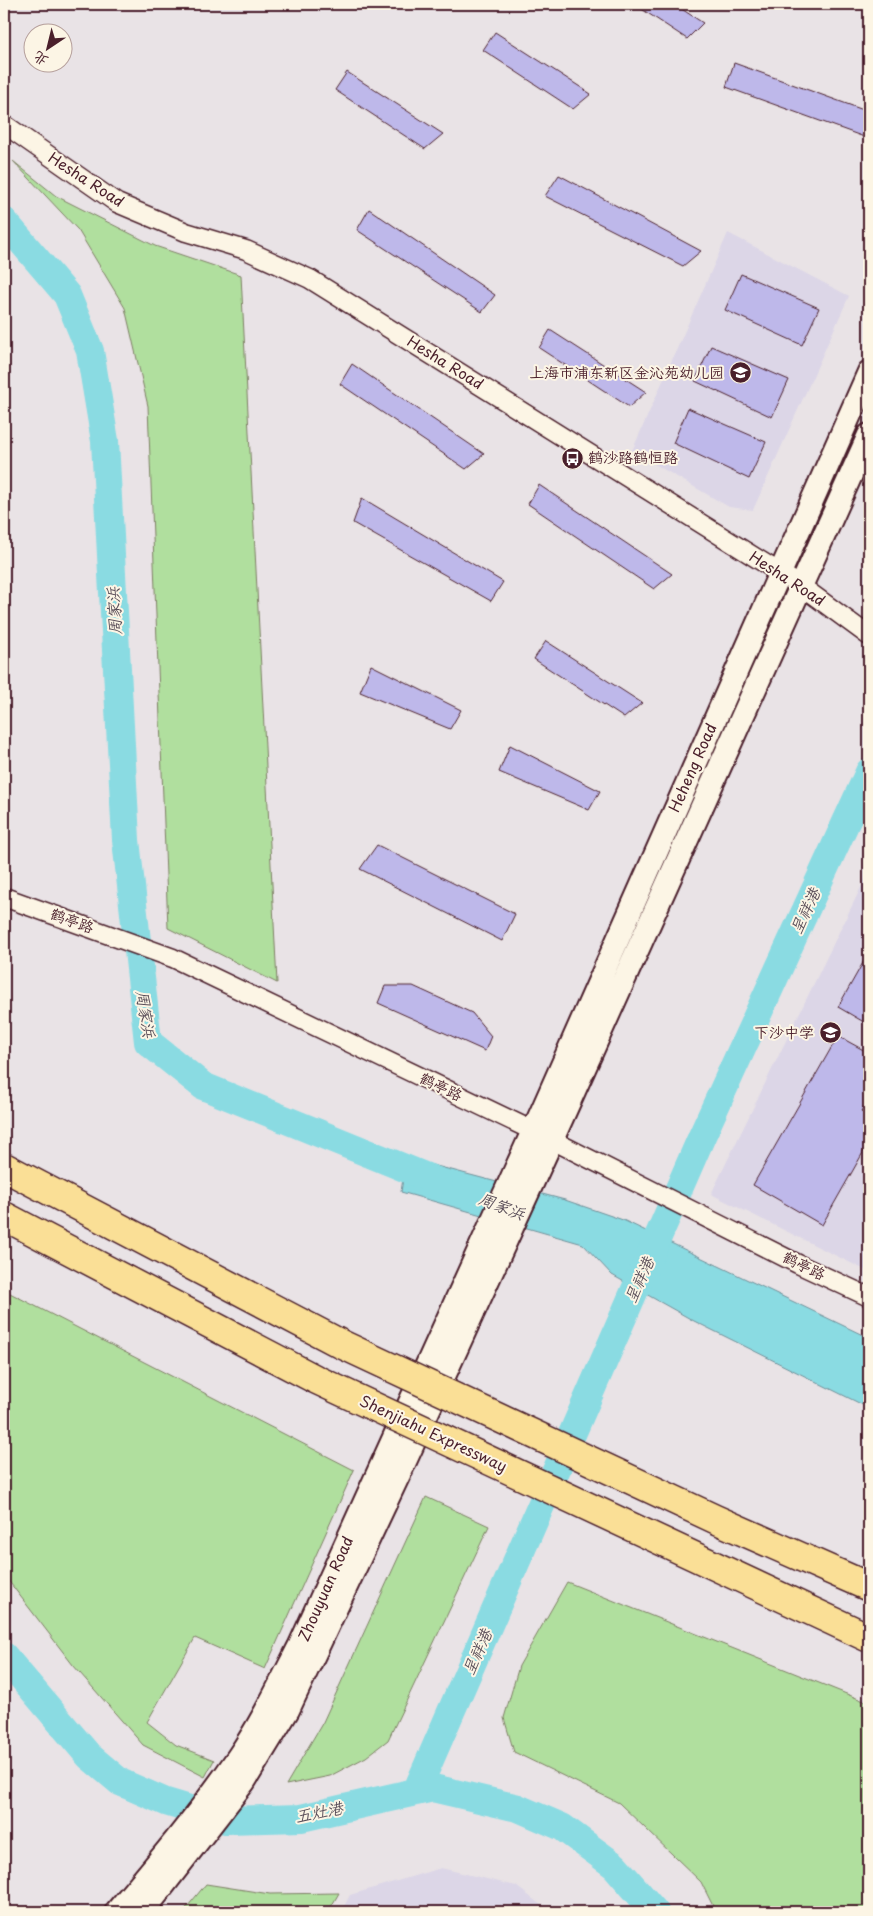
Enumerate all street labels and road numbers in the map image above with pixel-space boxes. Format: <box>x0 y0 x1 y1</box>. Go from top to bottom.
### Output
street label: Hesha Road <box>44 146 129 212</box>
street label: Hesha Road <box>403 329 489 394</box>
street label: Hesha Road <box>745 545 830 611</box>
street label: Heheng Road <box>662 719 722 816</box>
street label: 鹤亭路 <box>47 901 98 938</box>
street label: 鹤亭路 <box>416 1065 467 1106</box>
street label: 鹤亭路 <box>779 1244 830 1285</box>
street label: Shenjiahu Expressway <box>356 1388 511 1477</box>
street label: Zhouyuan Road <box>291 1532 358 1645</box>

